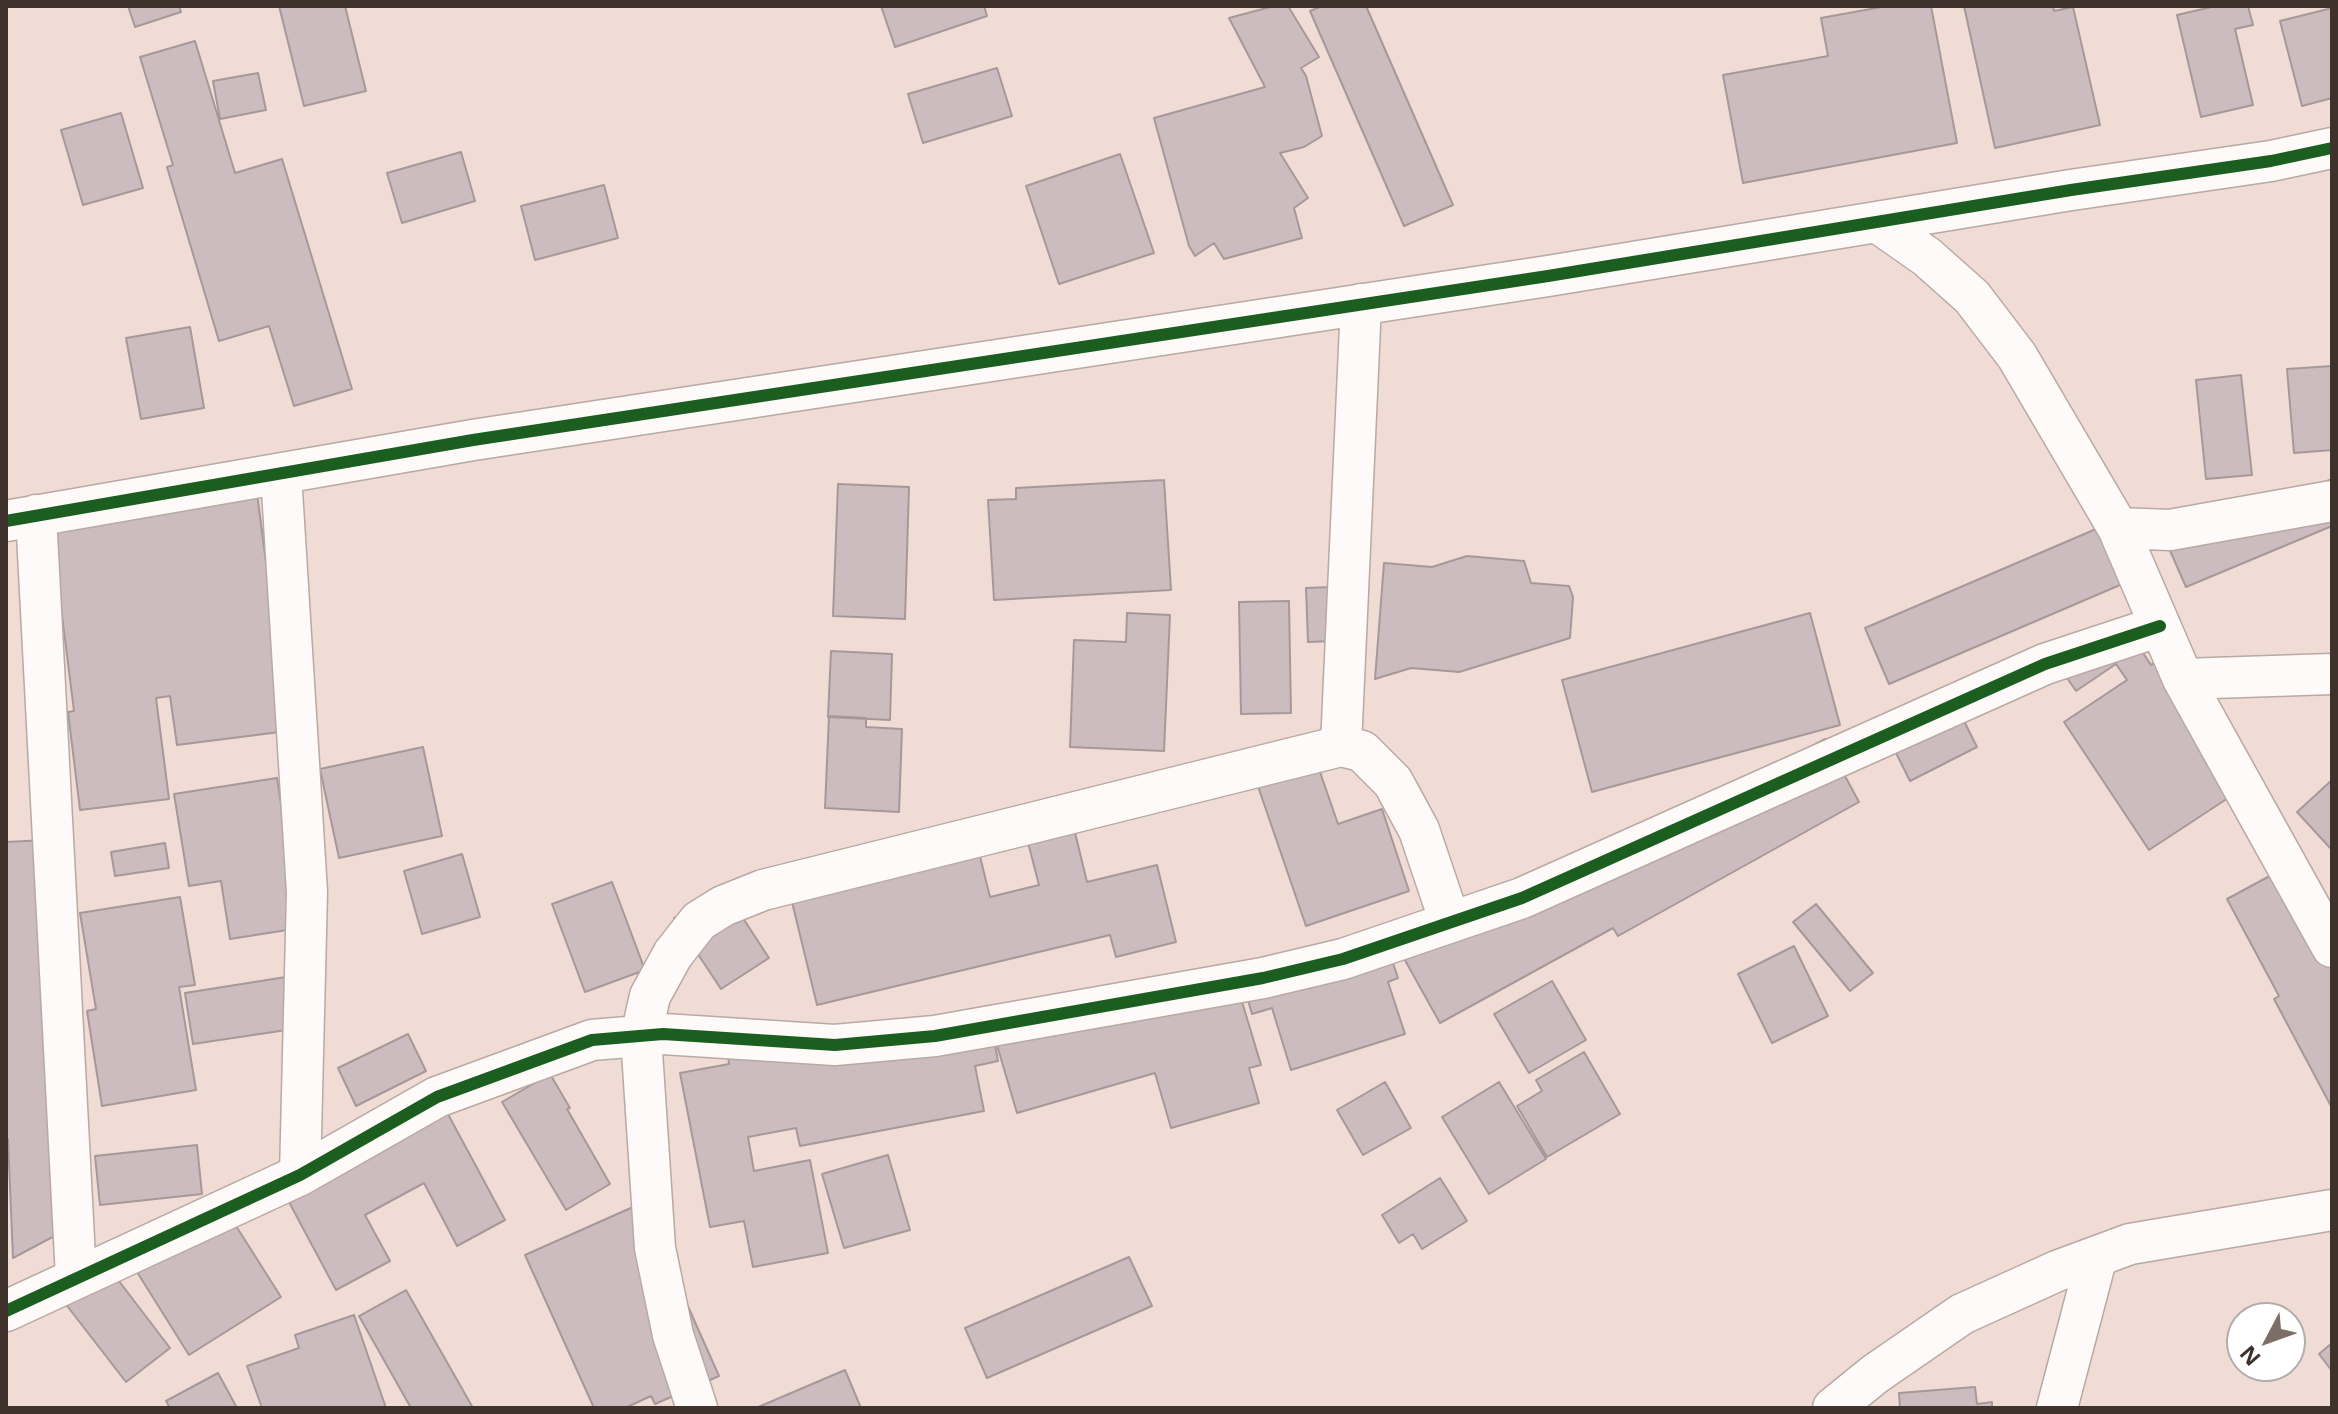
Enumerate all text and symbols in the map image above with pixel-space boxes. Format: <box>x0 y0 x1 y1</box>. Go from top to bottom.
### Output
north arrow <box>2226 1302 2306 1382</box>
text: N <box>2232 1340 2267 1373</box>

